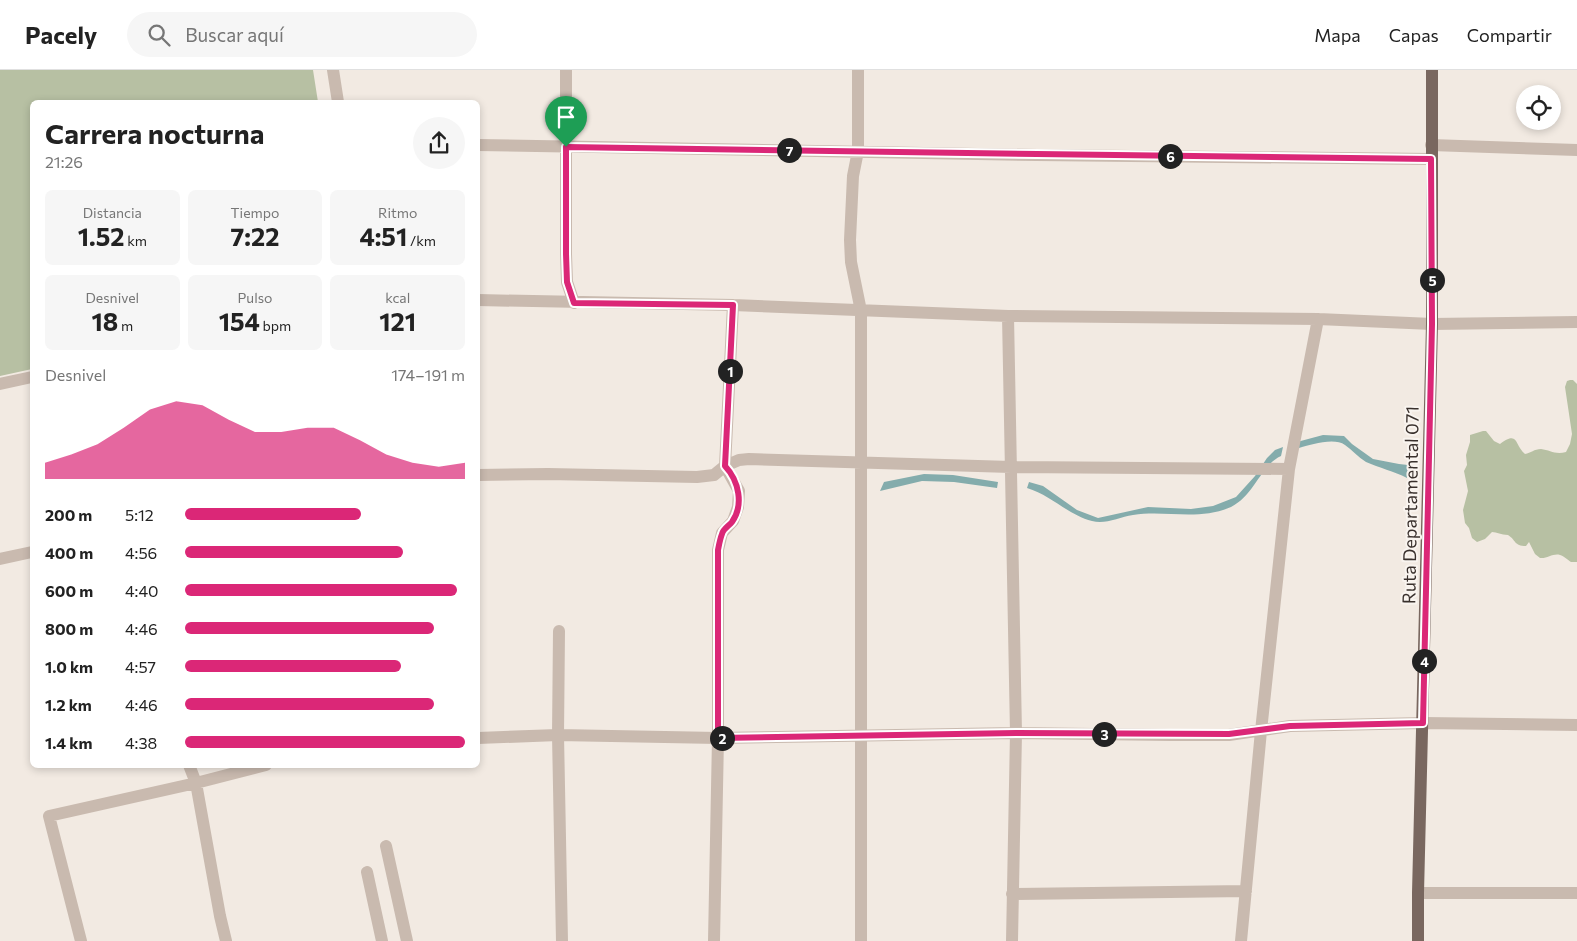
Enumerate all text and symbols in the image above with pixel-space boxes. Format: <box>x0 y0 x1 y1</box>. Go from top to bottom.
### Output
search box <box>127 12 477 57</box>
text: Pacely <box>25 20 97 49</box>
icon: search <box>145 21 173 49</box>
text: Buscar aquí <box>185 23 284 46</box>
text: Mapa <box>1314 24 1361 46</box>
text: Capas <box>1389 24 1439 46</box>
text: Compartir <box>1467 24 1552 46</box>
map controls <box>1516 85 1561 130</box>
button: locate <box>1516 85 1561 130</box>
pin <box>545 96 587 147</box>
icon: arrive <box>552 103 580 131</box>
text: Carrera nocturna <box>45 116 265 150</box>
button: share <box>413 117 465 169</box>
pin: 7 <box>776 138 802 162</box>
text: 7 <box>786 142 793 159</box>
pin: 6 <box>1158 144 1182 168</box>
text: 6 <box>1166 148 1175 165</box>
text: 21:26 <box>45 152 83 171</box>
text: Distancia <box>83 204 142 221</box>
text: Tiempo <box>231 204 279 221</box>
text: Ritmo <box>378 204 417 221</box>
text: 1.52 <box>78 221 124 251</box>
text: 7:22 <box>231 221 279 251</box>
text: 4:51 <box>359 221 407 251</box>
text: km <box>124 232 147 249</box>
text: /km <box>407 232 436 249</box>
pin: 5 <box>1420 268 1444 292</box>
text: 5 <box>1428 272 1437 289</box>
text: Desnivel <box>86 289 139 306</box>
text: Pulso <box>238 289 272 306</box>
text: kcal <box>385 289 410 306</box>
text: 18 <box>91 306 118 336</box>
text: 154 <box>219 306 260 336</box>
text: 121 <box>379 306 416 336</box>
text: m <box>118 317 133 334</box>
text: bpm <box>260 317 291 334</box>
pin: 1 <box>718 358 742 384</box>
text: 1 <box>727 363 734 380</box>
text: Desnivel <box>45 365 106 384</box>
text: 174–191 m <box>391 365 465 384</box>
street label: Ruta Departamental 071 <box>1397 406 1423 604</box>
text: 200 m <box>45 505 92 524</box>
text: 5:12 <box>125 505 154 524</box>
text: 400 m <box>45 543 93 562</box>
text: 4:56 <box>125 543 157 562</box>
text: 600 m <box>45 581 93 600</box>
text: 4:40 <box>125 581 158 600</box>
text: 800 m <box>45 619 93 638</box>
text: 4:46 <box>125 619 158 638</box>
pin: 4 <box>1412 648 1436 674</box>
text: 4 <box>1420 653 1429 670</box>
text: 1.0 km <box>45 657 93 676</box>
text: 4:57 <box>125 657 156 676</box>
text: 1.2 km <box>45 695 92 714</box>
text: 4:46 <box>125 695 158 714</box>
pin: 3 <box>1092 722 1116 746</box>
pin: 2 <box>710 726 734 750</box>
text: 3 <box>1100 726 1109 743</box>
text: 2 <box>719 730 726 747</box>
text: 1.4 km <box>45 733 92 752</box>
text: 4:38 <box>125 733 157 752</box>

